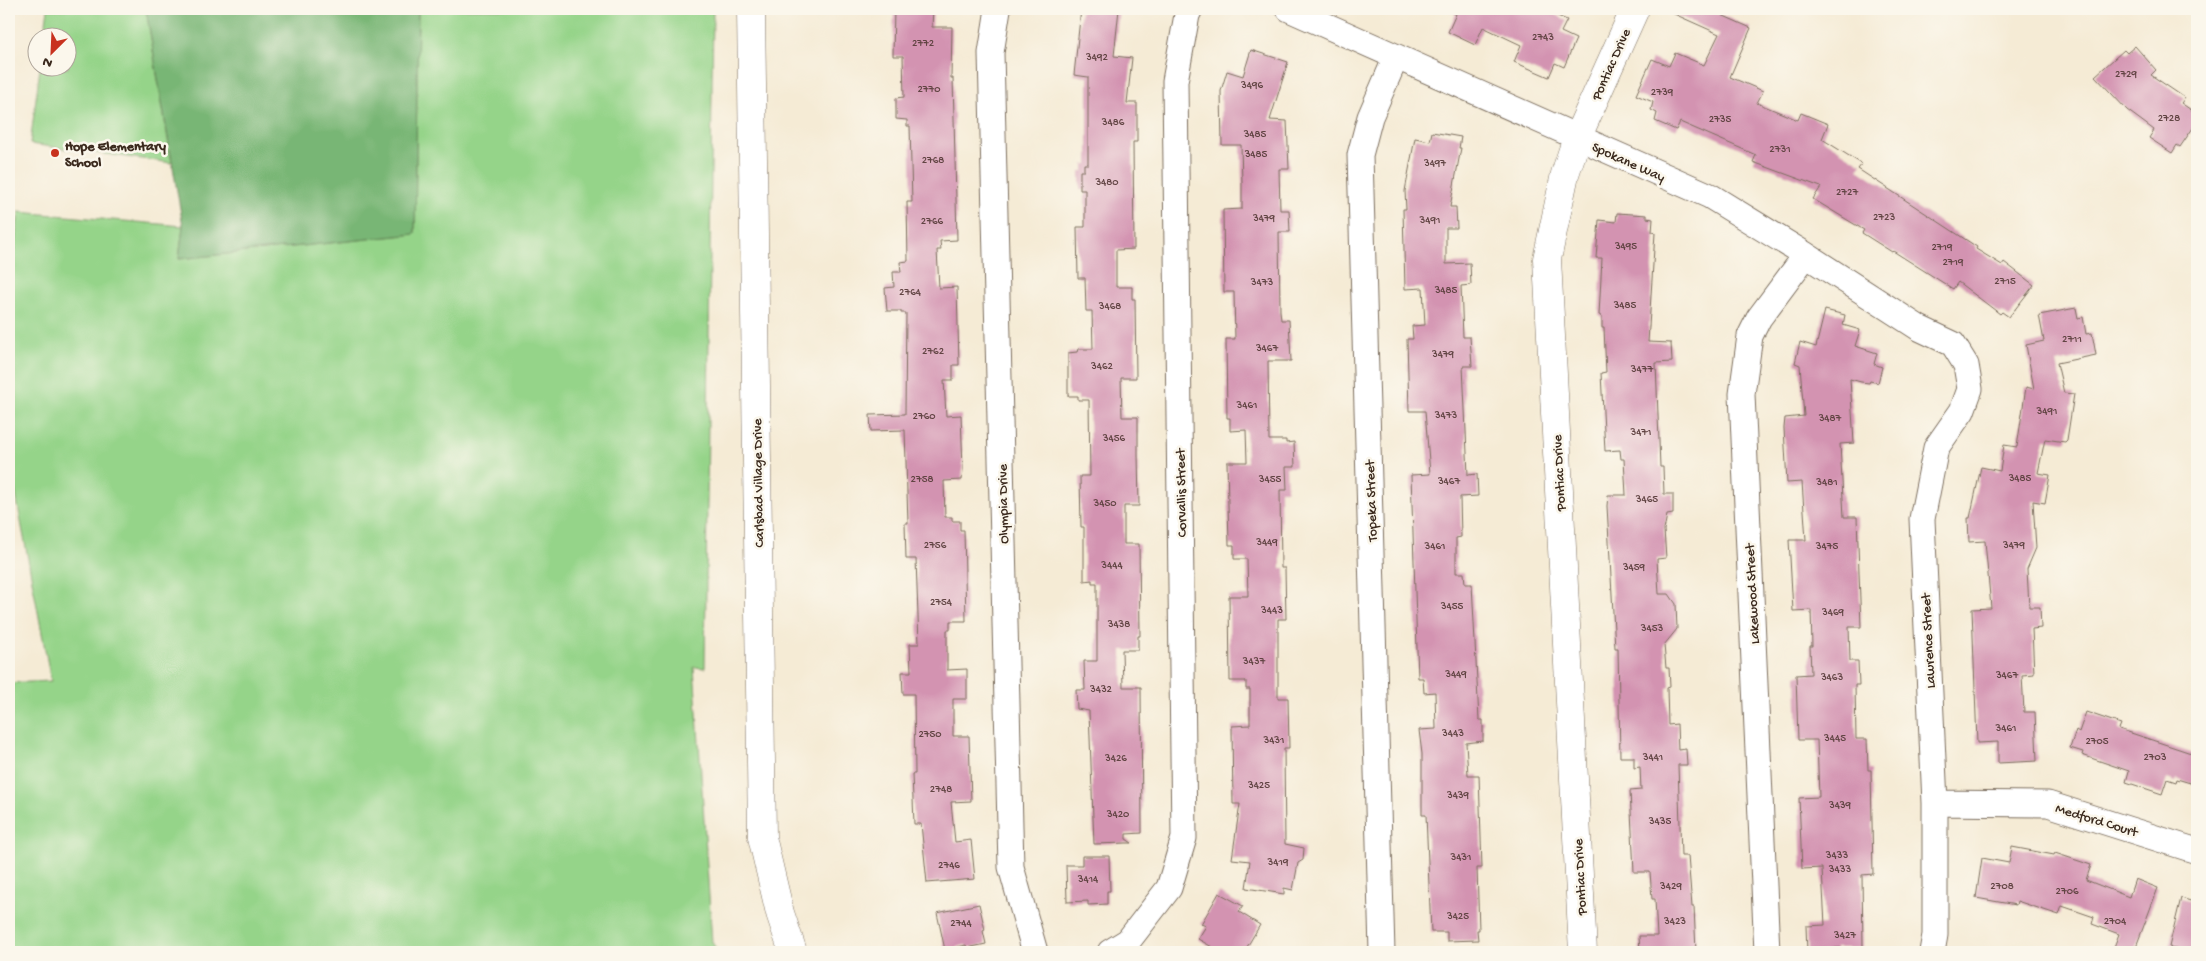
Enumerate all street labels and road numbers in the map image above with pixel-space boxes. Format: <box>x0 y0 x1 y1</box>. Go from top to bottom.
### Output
street label: Pontiac Drive <box>1589 26 1636 104</box>
street label: Spokane Way <box>1589 140 1667 187</box>
street label: Carlsbad Village Drive <box>750 418 769 548</box>
street label: Pontiac Drive <box>1550 433 1571 513</box>
street label: Corvallis Street <box>1173 447 1192 537</box>
street label: Topeka Street <box>1363 459 1382 543</box>
street label: Olympia Drive <box>995 463 1014 544</box>
street label: Lakewood Street <box>1742 542 1765 645</box>
street label: Lawrence Street <box>1918 592 1940 689</box>
street label: Medford Court <box>2053 801 2141 842</box>
street label: Pontiac Drive <box>1571 837 1592 917</box>

